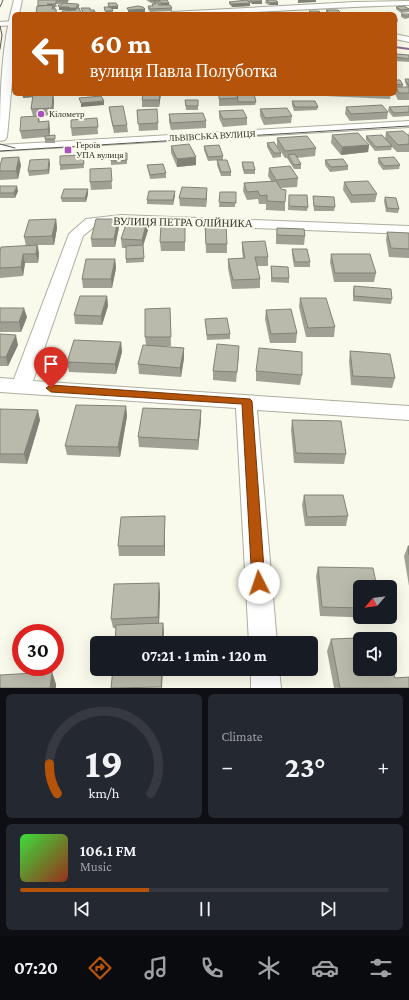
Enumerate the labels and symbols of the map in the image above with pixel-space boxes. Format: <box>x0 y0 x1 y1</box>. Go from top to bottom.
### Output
marker: Кілометр <box>36 109 46 119</box>
place label: Кілометр <box>49 109 85 119</box>
street label: ЛЬВІВСЬКА ВУЛИЦЯ <box>168 129 256 143</box>
place label: Героїв УПА вулиця <box>76 140 123 160</box>
marker: Героїв УПА вулиця <box>63 145 73 155</box>
street label: ВУЛИЦЯ ПЕТРА ОЛІЙНИКА <box>113 215 253 229</box>
pin <box>34 347 68 388</box>
position arrow <box>238 562 280 604</box>
north arrow <box>353 580 397 624</box>
speed limit sign: 30 <box>12 624 64 676</box>

